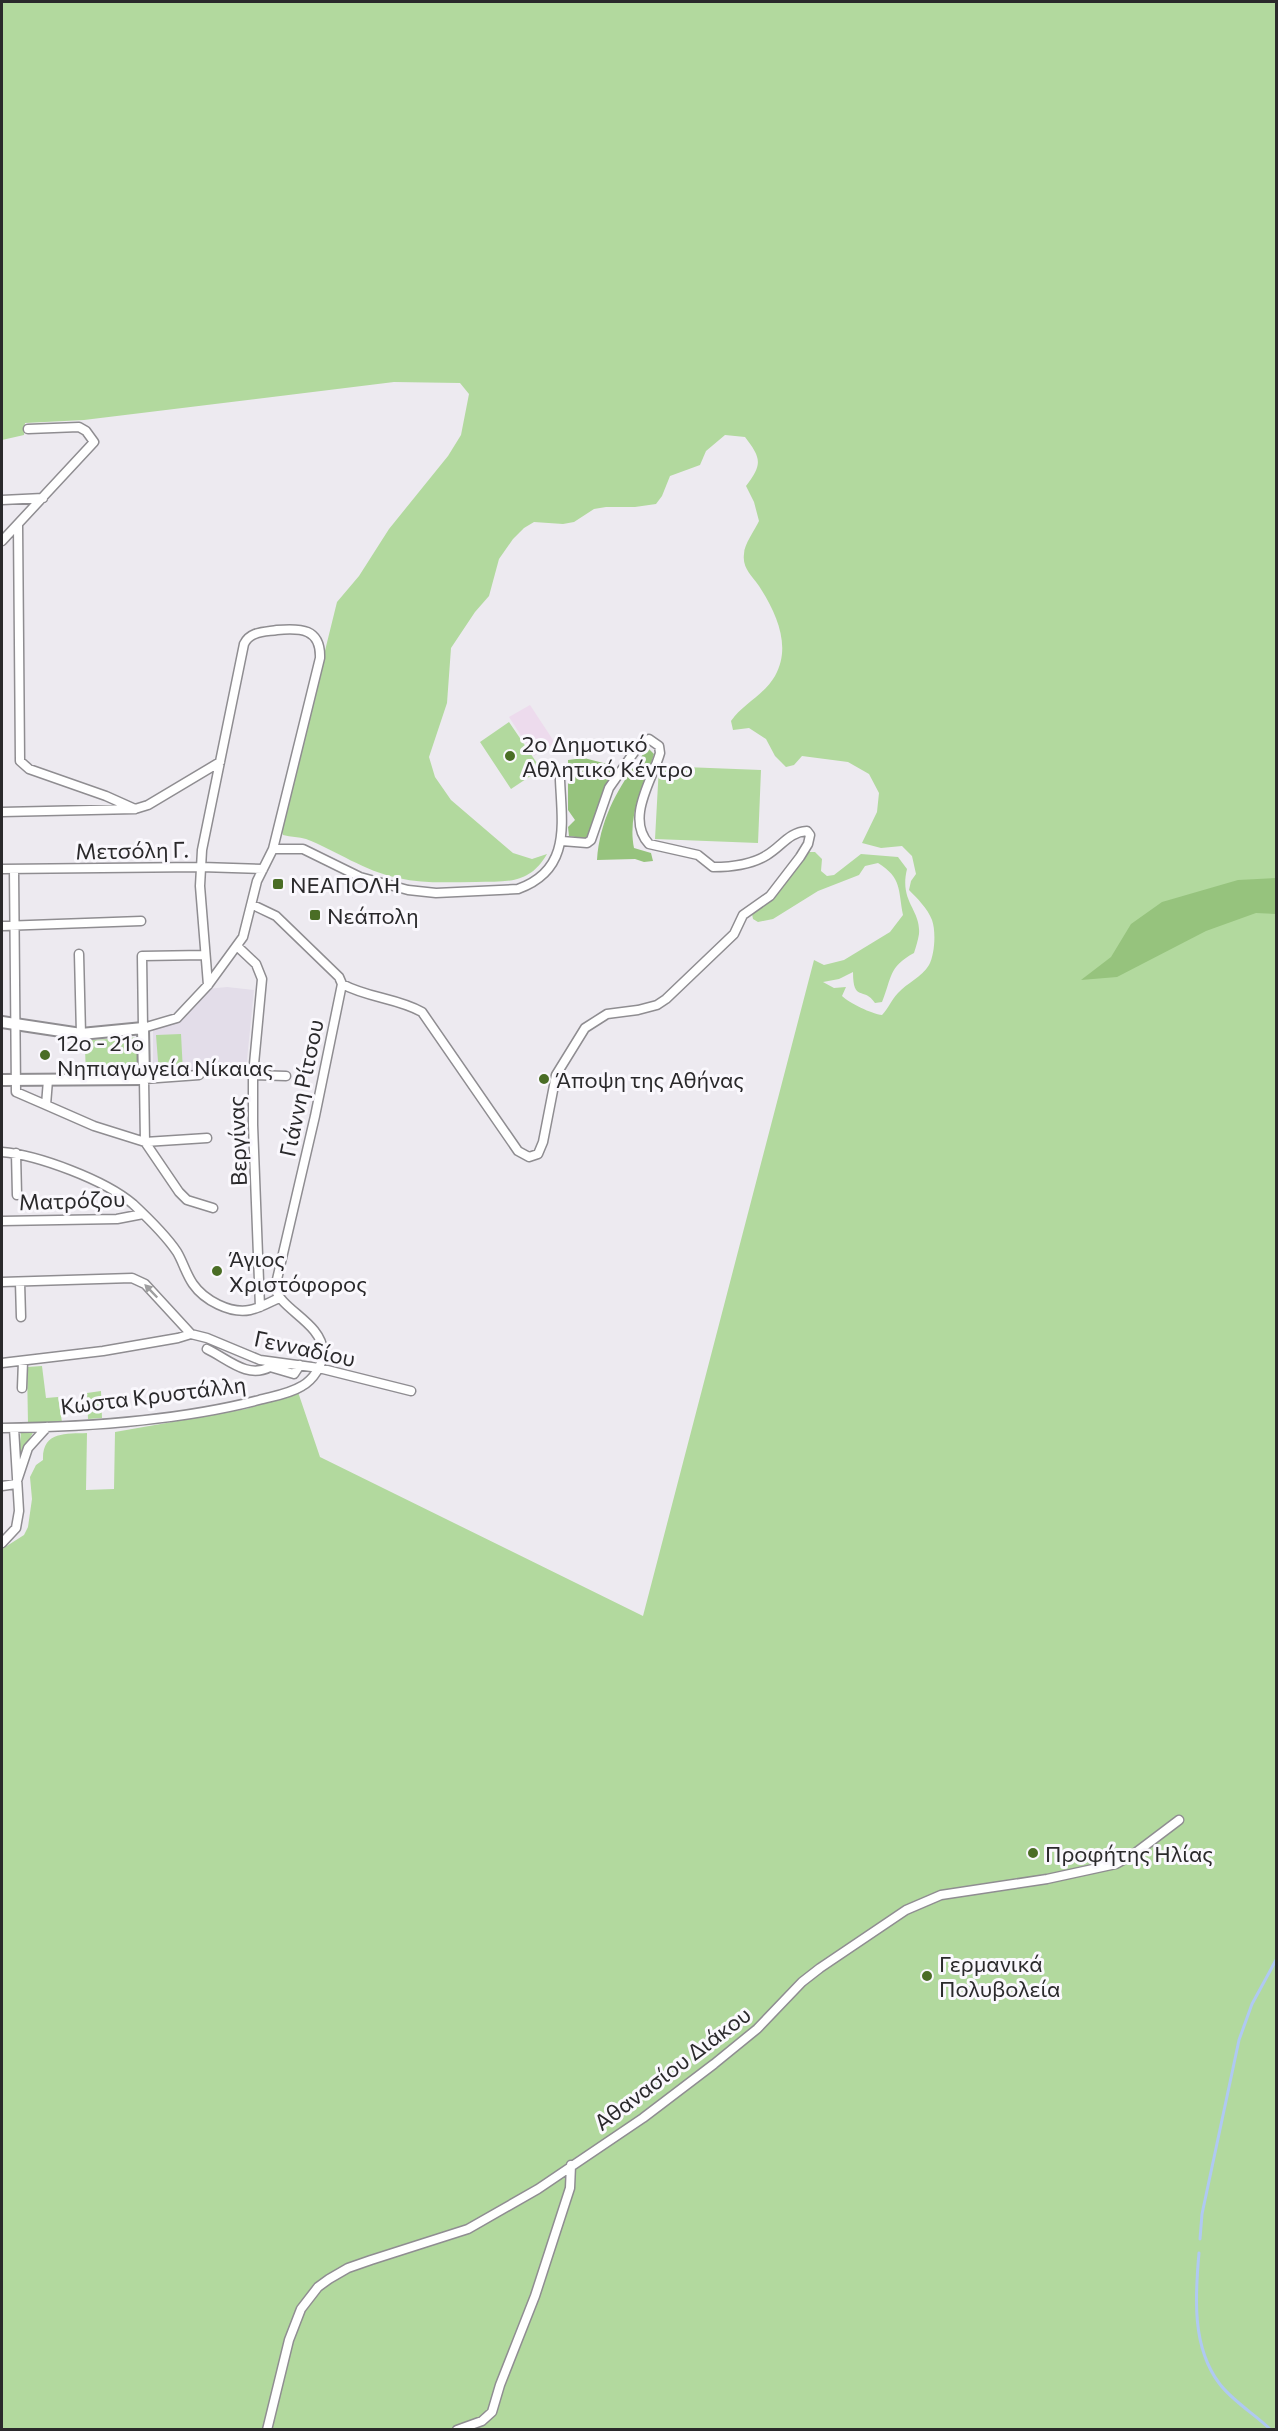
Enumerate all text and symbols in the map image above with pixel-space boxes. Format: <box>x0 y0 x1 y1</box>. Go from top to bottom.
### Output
place label: 2o Δημοτικό Αθλητικό Κέντρο <box>522 730 693 782</box>
marker: 2o Δημοτικό Αθλητικό Κέντρο <box>503 749 517 763</box>
street label: Μετσόλη Γ. <box>75 836 189 864</box>
place label: ΝΕΑΠΟΛΗ <box>290 871 400 898</box>
marker: ΝΕΑΠΟΛΗ <box>271 877 285 891</box>
place label: Νεάπολη <box>327 902 419 929</box>
marker: Νεάπολη <box>308 908 322 922</box>
street label: Γιάννη Ρίτσου <box>273 1017 329 1159</box>
place label: 12ο - 21ο Νηπιαγωγεία Νίκαιας <box>57 1029 273 1081</box>
marker: 12ο - 21ο Νηπιαγωγεία Νίκαιας <box>38 1048 52 1062</box>
place label: Άποψη της Αθήνας <box>555 1066 744 1093</box>
marker: Άποψη της Αθήνας <box>537 1072 551 1086</box>
street label: Βεργίνας <box>222 1095 252 1187</box>
street label: Ματρόζου <box>18 1185 126 1215</box>
place label: Άγιος Χριστόφορος <box>228 1245 367 1297</box>
marker: Άγιος Χριστόφορος <box>210 1264 224 1278</box>
one-way arrow <box>144 1283 158 1298</box>
street label: Γενναδίου <box>252 1324 358 1372</box>
street label: Κώστα Κρυστάλλη <box>59 1370 247 1420</box>
place label: Προφήτης Ηλίας <box>1045 1840 1213 1867</box>
marker: Προφήτης Ηλίας <box>1026 1846 1040 1860</box>
place label: Γερμανικά Πολυβολεία <box>939 1950 1061 2002</box>
marker: Γερμανικά Πολυβολεία <box>920 1969 934 1983</box>
street label: Αθανασίου Διάκου <box>588 2000 756 2136</box>

